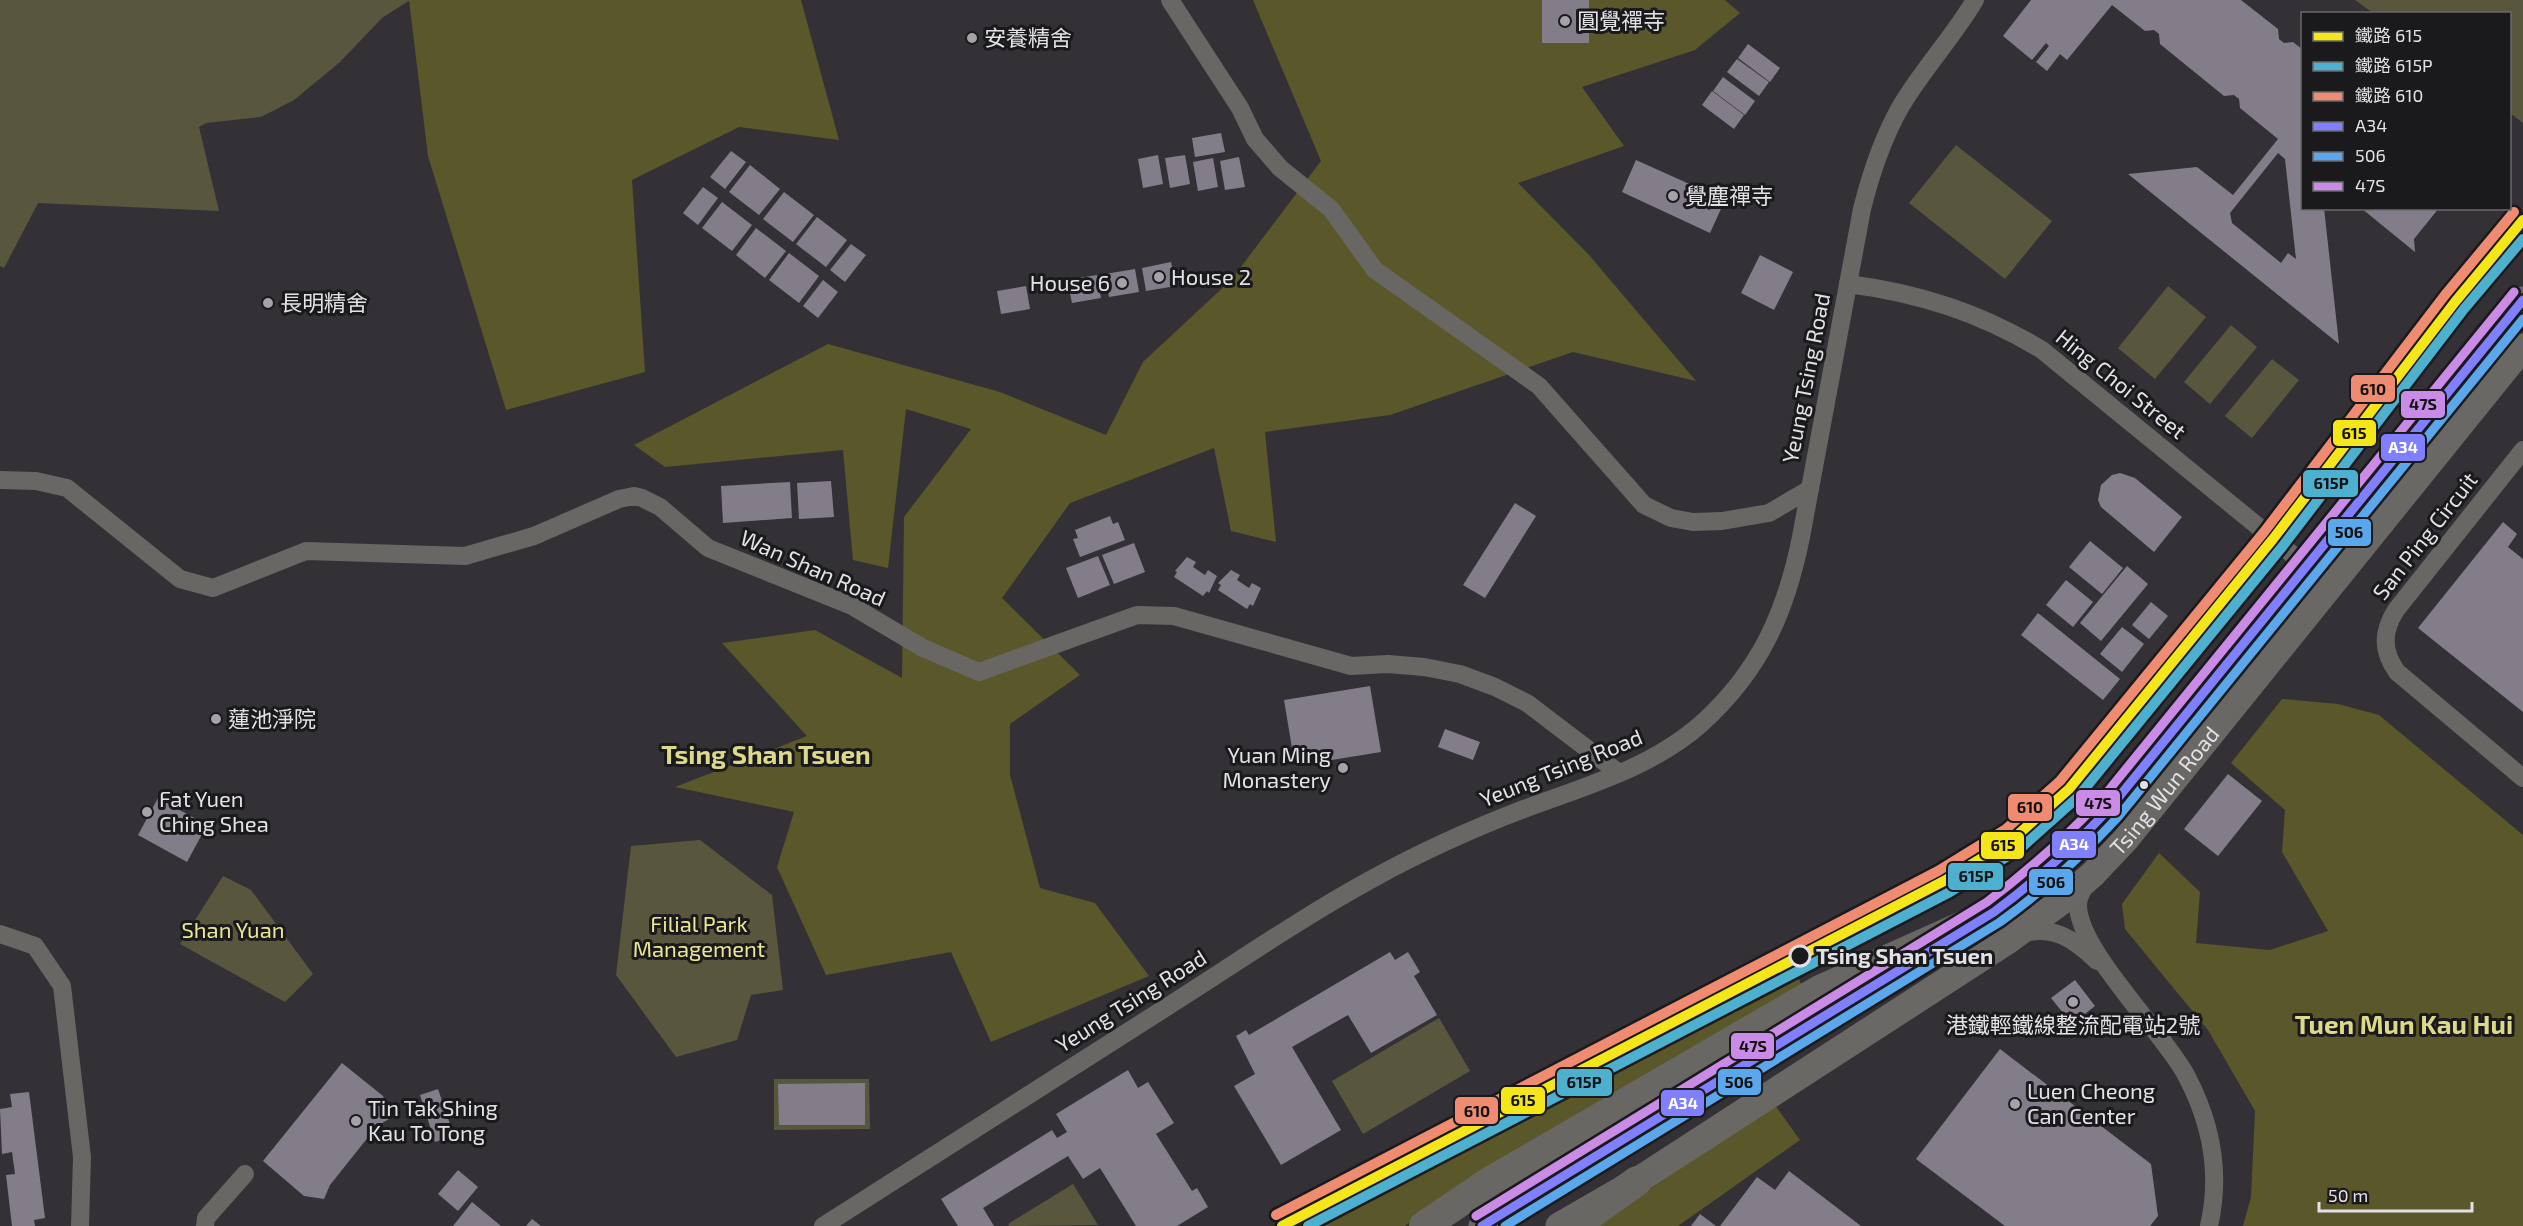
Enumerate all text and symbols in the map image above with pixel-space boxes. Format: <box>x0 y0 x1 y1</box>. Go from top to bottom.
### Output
place label: 圓覺禪寺 <box>1577 7 1665 33</box>
legend <box>2301 12 2511 210</box>
marker: 圓覺禪寺 <box>1558 14 1572 28</box>
place label: 安養精舍 <box>984 24 1072 50</box>
text: 鐵路 615 <box>2355 24 2422 46</box>
marker: 安養精舍 <box>965 31 979 45</box>
text: 鐵路 615P <box>2355 54 2433 76</box>
text: 鐵路 610 <box>2355 84 2423 106</box>
text: A34 <box>2355 114 2387 136</box>
text: 506 <box>2355 144 2386 166</box>
text: 47S <box>2355 174 2385 196</box>
place label: 覺塵禪寺 <box>1685 182 1773 208</box>
marker: 覺塵禪寺 <box>1666 189 1680 203</box>
place label: House 2 <box>1171 263 1251 289</box>
place label: House 6 <box>1030 269 1110 295</box>
marker: House 2 <box>1152 270 1166 284</box>
marker: House 6 <box>1115 276 1129 290</box>
place label: 長明精舍 <box>280 289 368 315</box>
street label: Yeung Tsing Road <box>1776 291 1834 465</box>
marker: 長明精舍 <box>261 296 275 310</box>
street label: Hing Choi Street <box>2051 323 2192 443</box>
line badge: 610 <box>2350 374 2396 403</box>
text: 610 <box>2360 379 2386 398</box>
line badge: 47S <box>2400 390 2446 419</box>
text: 47S <box>2409 394 2437 413</box>
line badge: 615 <box>2332 419 2377 447</box>
text: 615 <box>2341 423 2367 442</box>
line badge: A34 <box>2380 433 2426 462</box>
text: A34 <box>2388 437 2418 456</box>
street label: San Ping Circuit <box>2367 467 2482 604</box>
line badge: 615P <box>2302 469 2359 498</box>
text: 615P <box>2313 473 2349 492</box>
line badge: 506 <box>2327 518 2372 547</box>
text: 506 <box>2335 522 2363 541</box>
street label: Wan Shan Road <box>737 524 890 611</box>
place label: 蓮池淨院 <box>228 705 316 731</box>
marker: 蓮池淨院 <box>209 712 223 726</box>
street label: Tsing Wun Road <box>2104 721 2224 860</box>
street label: Yeung Tsing Road <box>1476 723 1646 811</box>
district label: Tsing Shan Tsuen <box>661 738 871 769</box>
place label: Yuan Ming Monastery <box>1223 741 1331 792</box>
marker: Yuan Ming Monastery <box>1336 761 1350 775</box>
unlabelled marker <box>2138 779 2150 791</box>
place label: Fat Yuen Ching Shea <box>159 785 269 836</box>
line badge: 47S <box>2075 789 2121 817</box>
line badge: 610 <box>2007 793 2053 822</box>
text: 47S <box>2084 793 2112 812</box>
text: 610 <box>2017 797 2043 816</box>
marker: Fat Yuen Ching Shea <box>140 805 154 819</box>
line badge: A34 <box>2051 830 2097 859</box>
line badge: 615 <box>1980 831 2025 860</box>
text: A34 <box>2059 834 2089 853</box>
text: 615 <box>1990 835 2016 854</box>
line badge: 615P <box>1947 862 2004 891</box>
text: 615P <box>1958 866 1994 885</box>
line badge: 506 <box>2028 868 2074 896</box>
text: 506 <box>2037 872 2065 891</box>
park label: Filial Park Management <box>633 910 765 961</box>
park label: Shan Yuan <box>181 916 285 942</box>
place label: Tsing Shan Tsuen <box>1816 942 1993 968</box>
street label: Yeung Tsing Road <box>1050 943 1211 1057</box>
marker: Tsing Shan Tsuen <box>1789 945 1811 967</box>
marker: 港鐵輕鐵線整流配電站2號 <box>2066 995 2080 1009</box>
district label: Tuen Mun Kau Hui <box>2295 1008 2513 1039</box>
place label: 港鐵輕鐵線整流配電站2號 <box>1946 1011 2200 1037</box>
line badge: 47S <box>1730 1032 1775 1060</box>
text: 47S <box>1739 1036 1767 1055</box>
line badge: 615P <box>1556 1068 1613 1097</box>
line badge: 506 <box>1717 1068 1762 1096</box>
text: 615P <box>1566 1072 1602 1091</box>
text: 506 <box>1725 1072 1753 1091</box>
place label: Luen Cheong Can Center <box>2027 1077 2155 1128</box>
line badge: 615 <box>1500 1086 1546 1115</box>
line badge: A34 <box>1660 1089 1705 1117</box>
text: 615 <box>1510 1090 1536 1109</box>
text: A34 <box>1668 1093 1698 1112</box>
place label: Tin Tak Shing Kau To Tong <box>368 1094 498 1145</box>
line badge: 610 <box>1454 1096 1499 1125</box>
marker: Luen Cheong Can Center <box>2008 1097 2022 1111</box>
text: 610 <box>1464 1101 1490 1120</box>
marker: Tin Tak Shing Kau To Tong <box>349 1114 363 1128</box>
scale bar <box>2319 1175 2472 1213</box>
text: 50 m <box>2328 1184 2368 1206</box>

